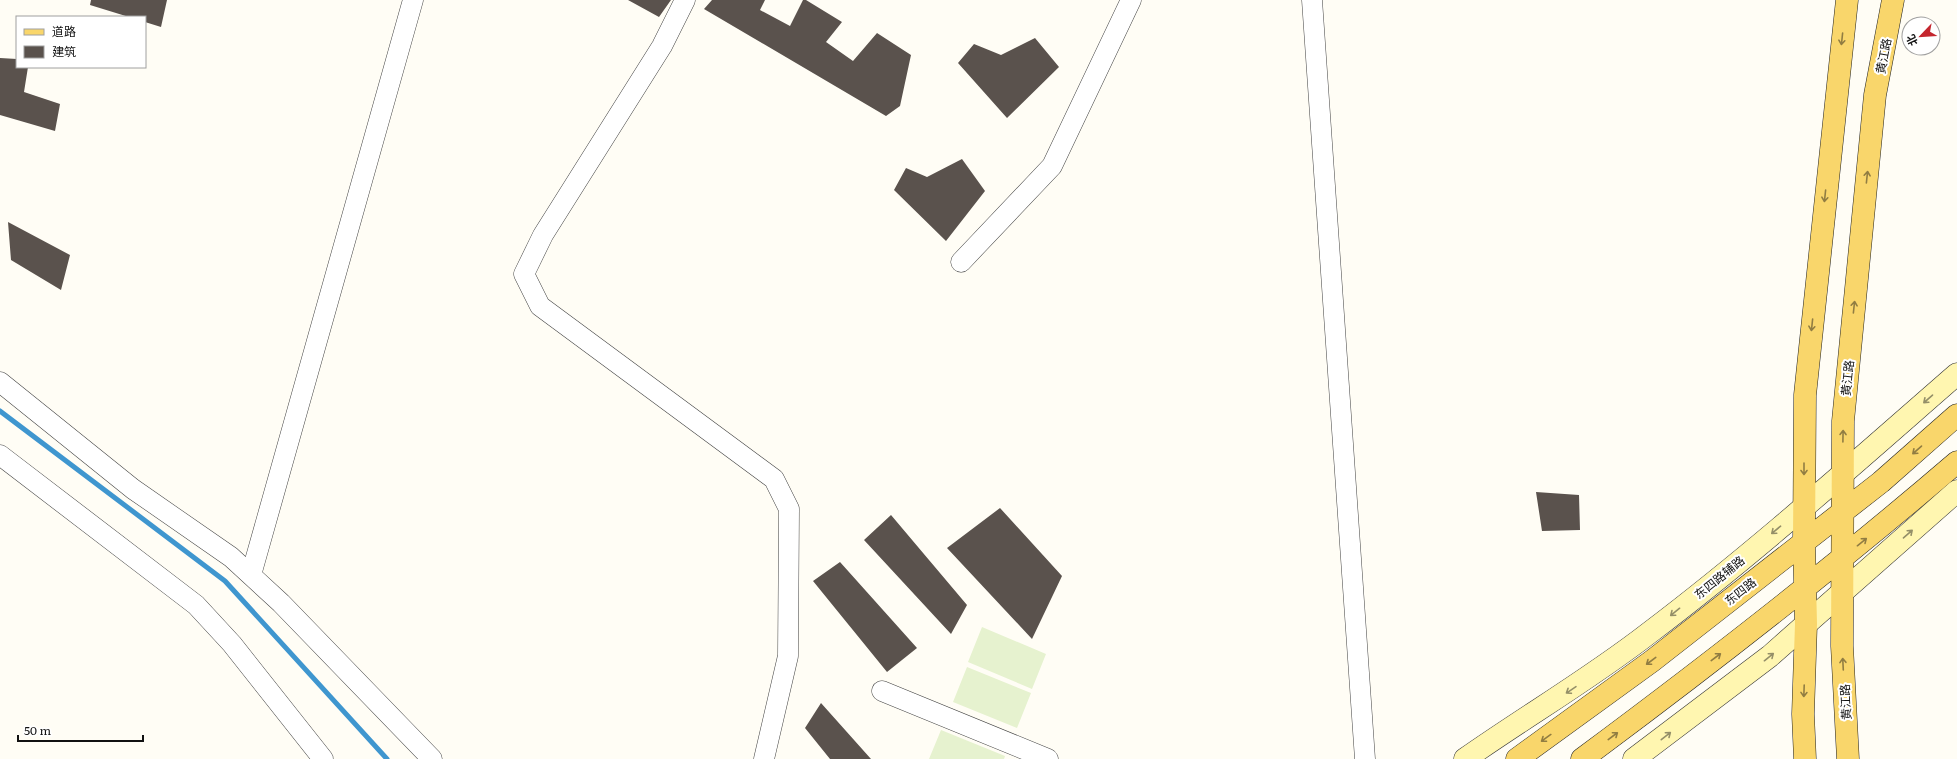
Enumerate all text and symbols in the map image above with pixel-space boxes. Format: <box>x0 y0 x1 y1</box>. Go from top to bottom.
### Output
legend <box>16 16 146 68</box>
north arrow <box>1901 16 1941 56</box>
text: 道路 <box>52 22 76 40</box>
one-way arrow <box>1839 32 1846 45</box>
text: 北 <box>1901 32 1921 49</box>
street label: 黄江路 <box>1871 37 1895 75</box>
text: 建筑 <box>52 42 76 60</box>
one-way arrow <box>1863 171 1871 184</box>
one-way arrow <box>1821 189 1829 202</box>
one-way arrow <box>1850 301 1858 314</box>
one-way arrow <box>1808 318 1816 331</box>
street label: 黄江路 <box>1836 359 1858 397</box>
one-way arrow <box>1922 395 1933 404</box>
one-way arrow <box>1839 430 1847 443</box>
one-way arrow <box>1912 445 1922 454</box>
one-way arrow <box>1800 462 1808 475</box>
one-way arrow <box>1770 525 1781 534</box>
one-way arrow <box>1903 529 1914 538</box>
one-way arrow <box>1857 537 1868 546</box>
street label: 东四路辅路 <box>1691 553 1747 601</box>
street label: 东四路 <box>1721 574 1759 608</box>
one-way arrow <box>1670 608 1681 617</box>
one-way arrow <box>1763 652 1774 661</box>
one-way arrow <box>1711 653 1722 661</box>
one-way arrow <box>1646 657 1657 666</box>
one-way arrow <box>1839 658 1846 671</box>
one-way arrow <box>1800 684 1808 697</box>
street label: 黄江路 <box>1835 684 1855 720</box>
one-way arrow <box>1566 686 1577 694</box>
scale bar <box>18 717 143 743</box>
text: 50 m <box>24 721 51 739</box>
one-way arrow <box>1607 731 1618 740</box>
one-way arrow <box>1660 732 1671 740</box>
one-way arrow <box>1541 734 1552 742</box>

